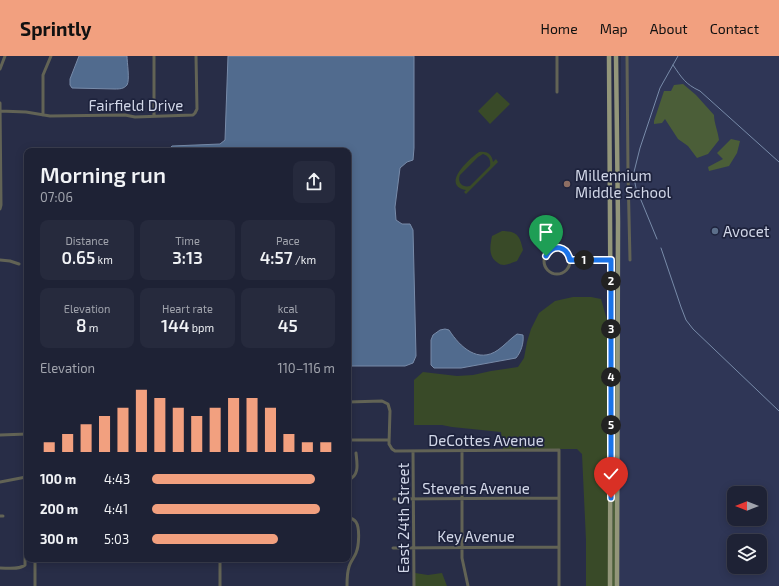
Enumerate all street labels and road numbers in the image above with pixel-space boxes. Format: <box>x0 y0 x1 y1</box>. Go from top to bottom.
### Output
street label: Fairfield Drive <box>89 96 183 114</box>
street label: DeCottes Avenue <box>428 431 544 449</box>
street label: East 24th Street <box>394 463 412 573</box>
street label: Stevens Avenue <box>422 479 530 497</box>
street label: Key Avenue <box>437 527 515 545</box>

